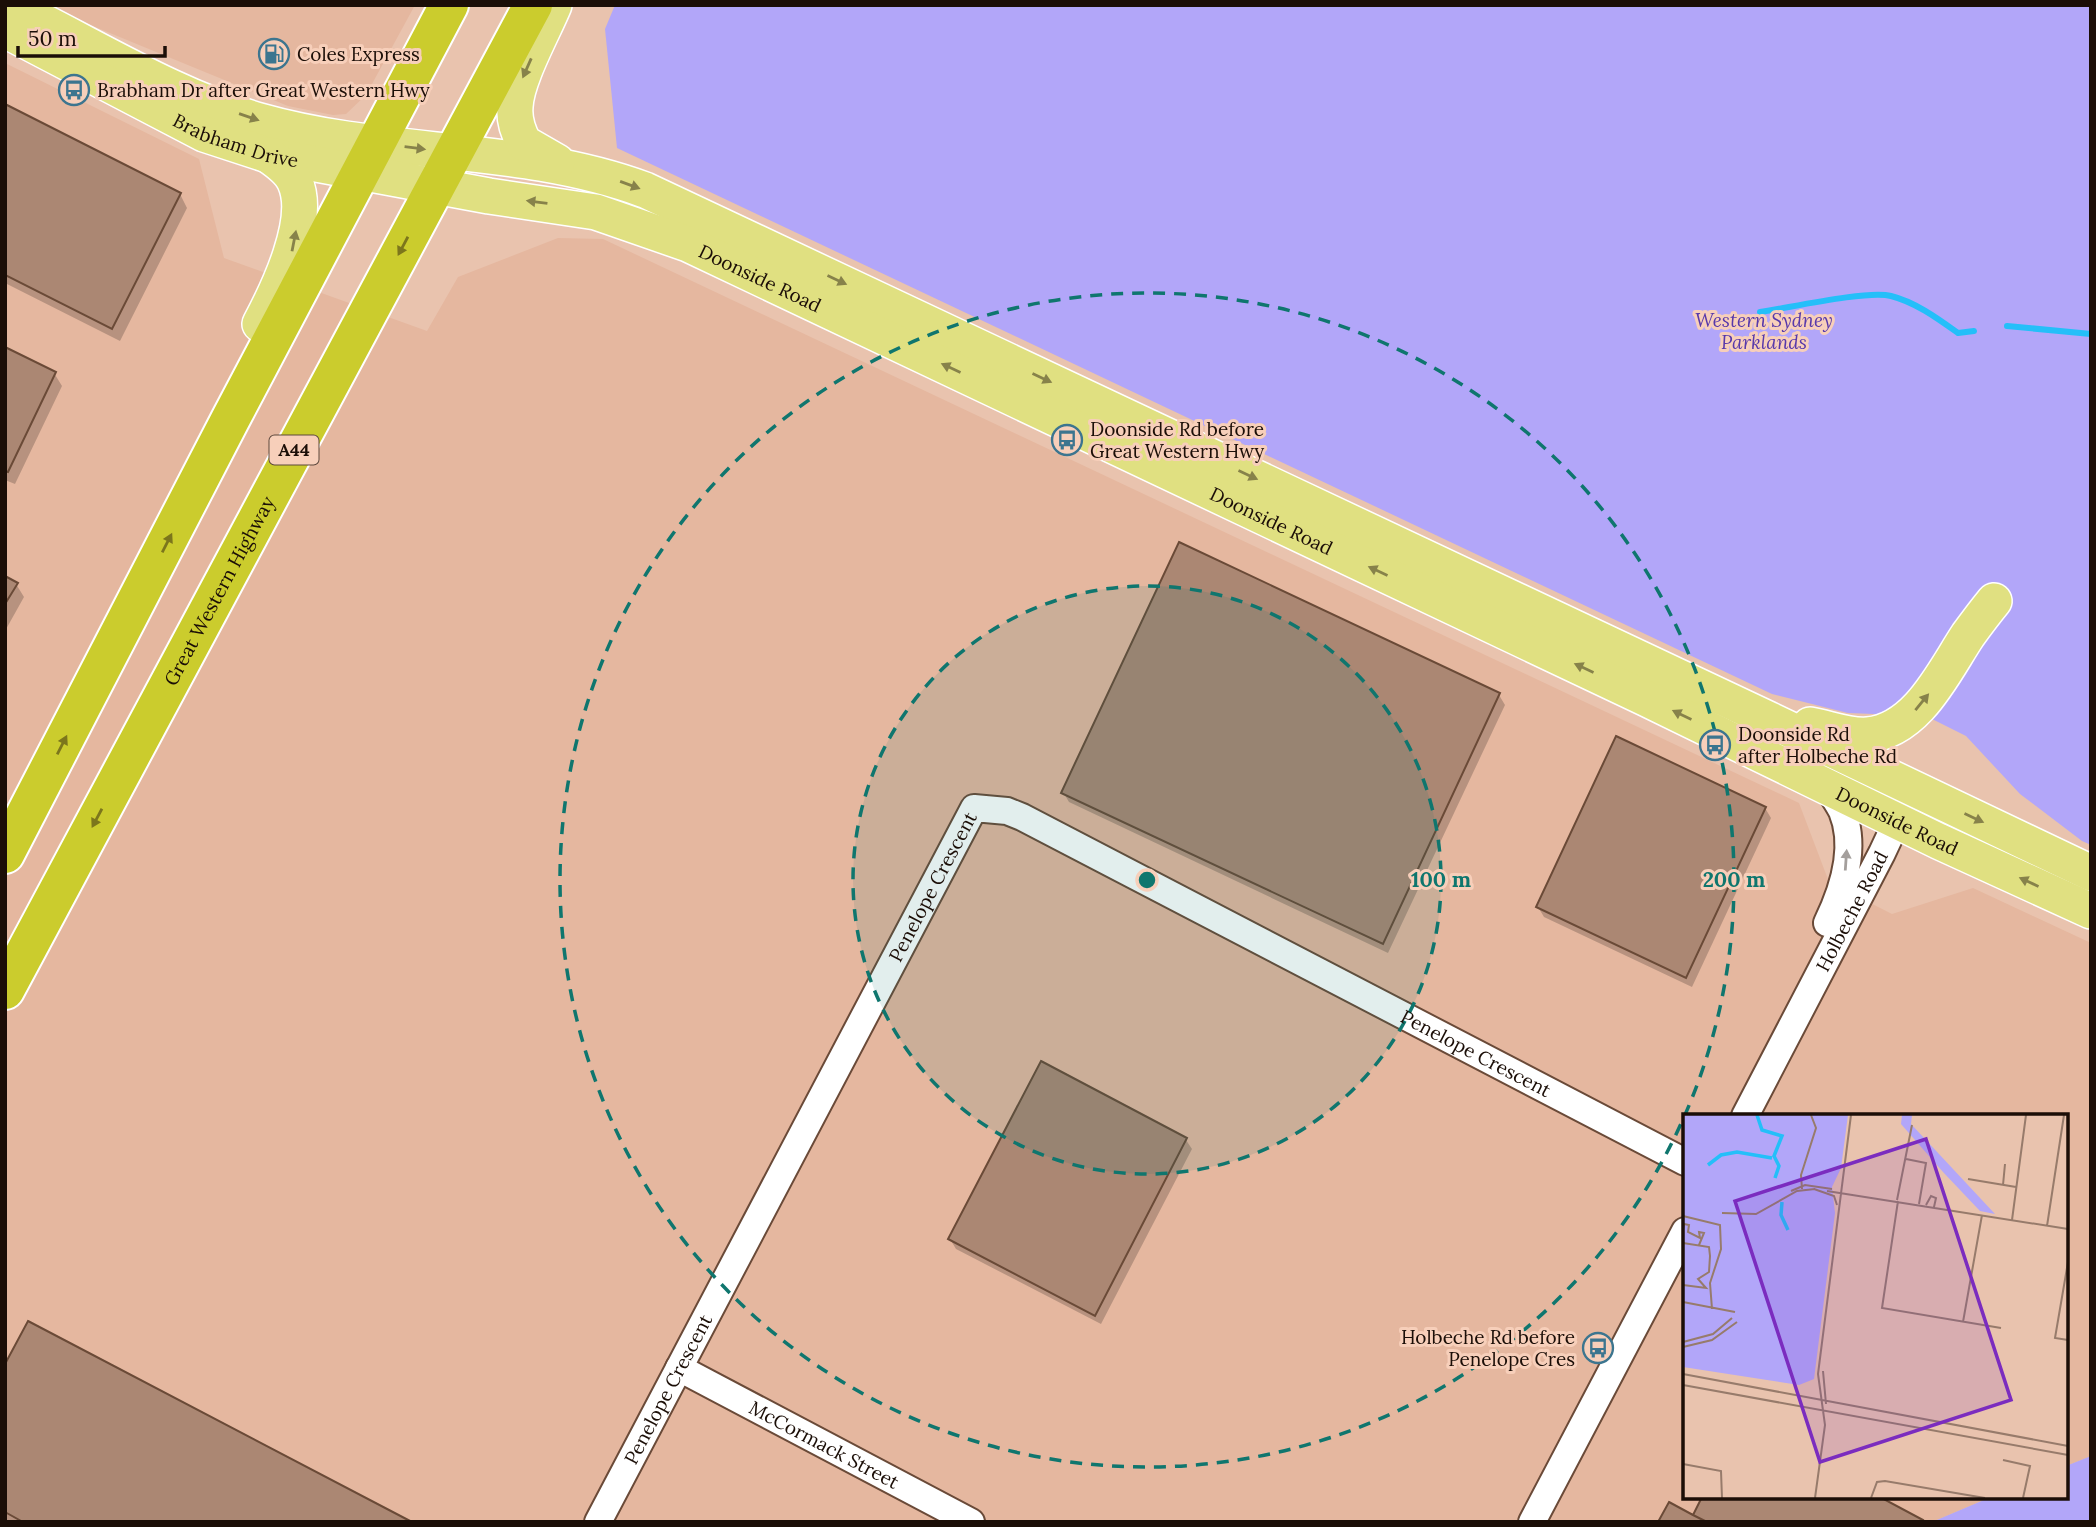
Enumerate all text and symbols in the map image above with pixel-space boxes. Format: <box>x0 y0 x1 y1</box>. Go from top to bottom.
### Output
scale bar <box>18 14 164 58</box>
text: 50 m <box>28 25 77 52</box>
fuel station icon: Coles Express <box>257 37 291 71</box>
place label: Coles Express <box>297 42 420 66</box>
one-way arrow <box>521 58 533 78</box>
bus stop icon: Brabham Dr after Great Western Hwy <box>57 73 91 107</box>
place label: Brabham Dr after Great Western Hwy <box>97 78 430 102</box>
street label: Brabham Drive <box>169 108 300 172</box>
one-way arrow <box>239 112 260 123</box>
one-way arrow <box>404 142 426 153</box>
one-way arrow <box>620 179 641 190</box>
one-way arrow <box>526 197 548 208</box>
one-way arrow <box>288 230 299 252</box>
one-way arrow <box>397 236 409 256</box>
street label: Doonside Road <box>695 239 825 318</box>
one-way arrow <box>826 275 847 286</box>
park label: Western Sydney Parklands <box>1695 308 1833 354</box>
one-way arrow <box>941 362 962 373</box>
one-way arrow <box>1032 372 1052 383</box>
place label: Doonside Rd before Great Western Hwy <box>1090 417 1264 463</box>
bus stop icon: Doonside Rd before Great Western Hwy <box>1050 423 1084 457</box>
road number: A44 <box>270 436 318 464</box>
one-way arrow <box>1238 469 1258 481</box>
street label: Doonside Road <box>1206 481 1337 560</box>
street label: Great Western Highway <box>158 492 280 690</box>
one-way arrow <box>161 533 172 553</box>
one-way arrow <box>1368 565 1388 576</box>
one-way arrow <box>1574 663 1594 674</box>
one-way arrow <box>1914 693 1929 711</box>
one-way arrow <box>1672 710 1692 721</box>
place label: Doonside Rd after Holbeche Rd <box>1738 722 1897 768</box>
bus stop icon: Doonside Rd after Holbeche Rd <box>1698 728 1732 762</box>
one-way arrow <box>57 735 68 755</box>
street label: Doonside Road <box>1832 781 1962 861</box>
street label: Penelope Crescent <box>883 807 982 966</box>
one-way arrow <box>91 808 103 828</box>
one-way arrow <box>1964 812 1984 823</box>
street label: Holbeche Road <box>1810 847 1893 976</box>
one-way arrow <box>1841 848 1852 870</box>
text: 100 m <box>1411 866 1471 893</box>
text: 200 m <box>1703 866 1765 893</box>
centre of rings <box>1135 868 1159 892</box>
one-way arrow <box>2019 876 2039 888</box>
street label: Penelope Crescent <box>1397 1004 1556 1102</box>
inset map <box>1683 1114 2068 1499</box>
street label: Penelope Crescent <box>619 1310 717 1468</box>
place label: Holbeche Rd before Penelope Cres <box>1401 1325 1575 1371</box>
bus stop icon: Holbeche Rd before Penelope Cres <box>1581 1331 1615 1365</box>
street label: McCormack Street <box>745 1395 904 1494</box>

